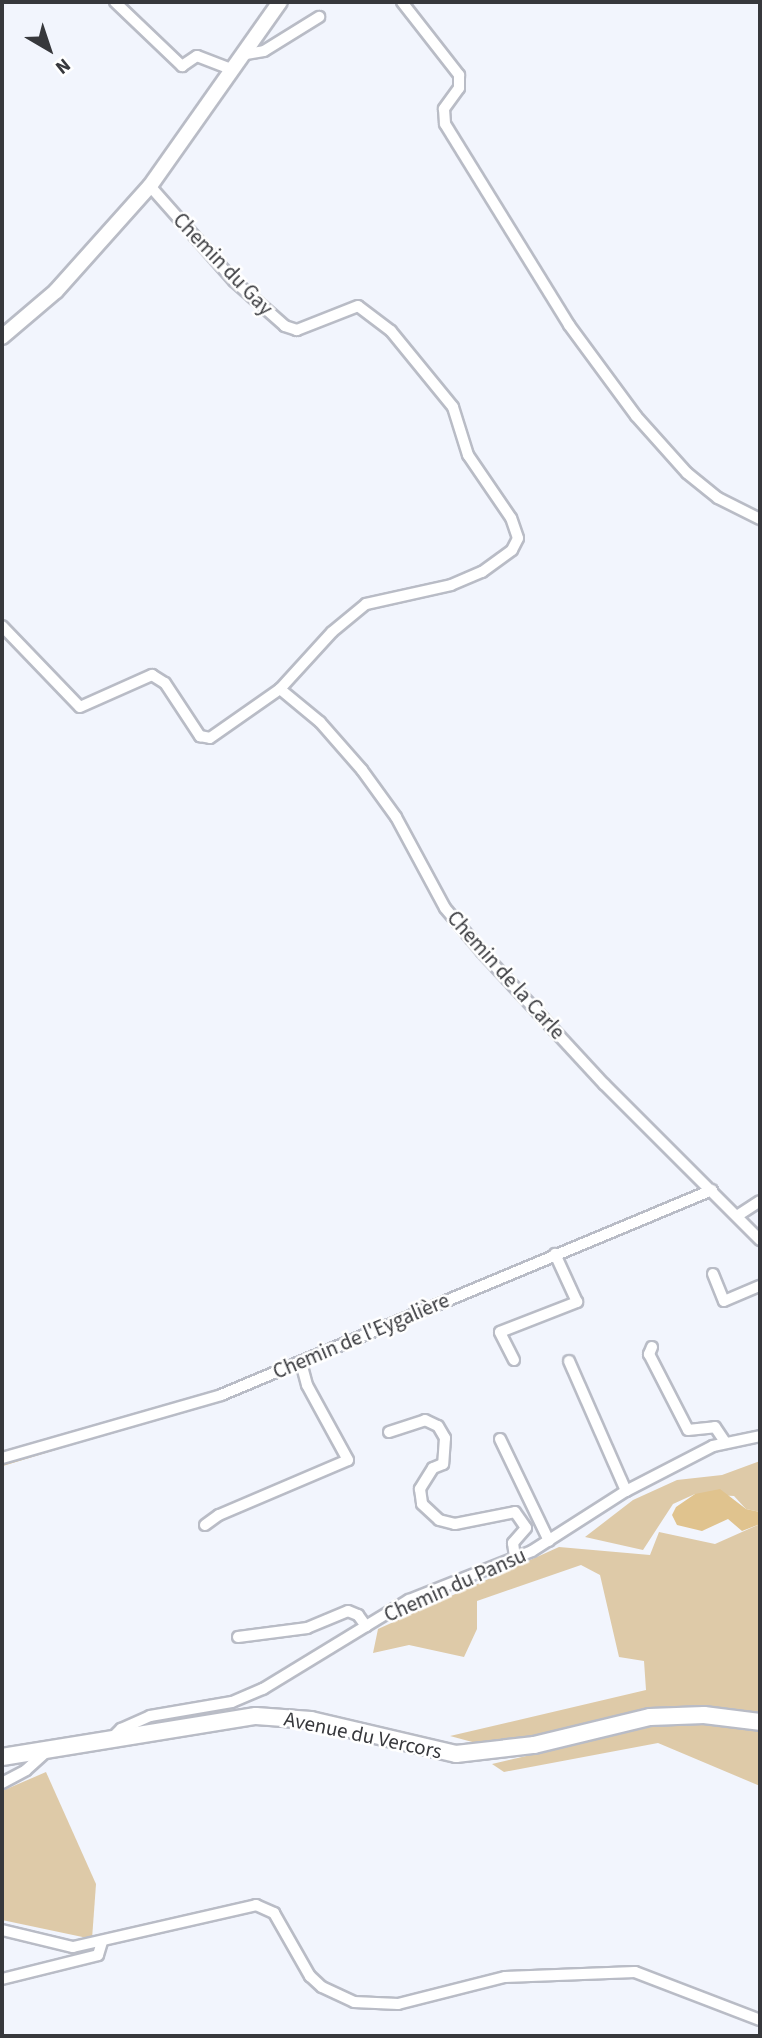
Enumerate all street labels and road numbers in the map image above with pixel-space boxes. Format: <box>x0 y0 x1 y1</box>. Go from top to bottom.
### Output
street label: Chemin du Gay <box>168 208 278 320</box>
street label: Chemin de la Carle <box>442 906 570 1044</box>
street label: Chemin de l'Eygalière <box>269 1288 453 1384</box>
street label: Chemin du Pansu <box>380 1542 530 1628</box>
street label: Avenue du Vercors <box>282 1706 444 1764</box>

